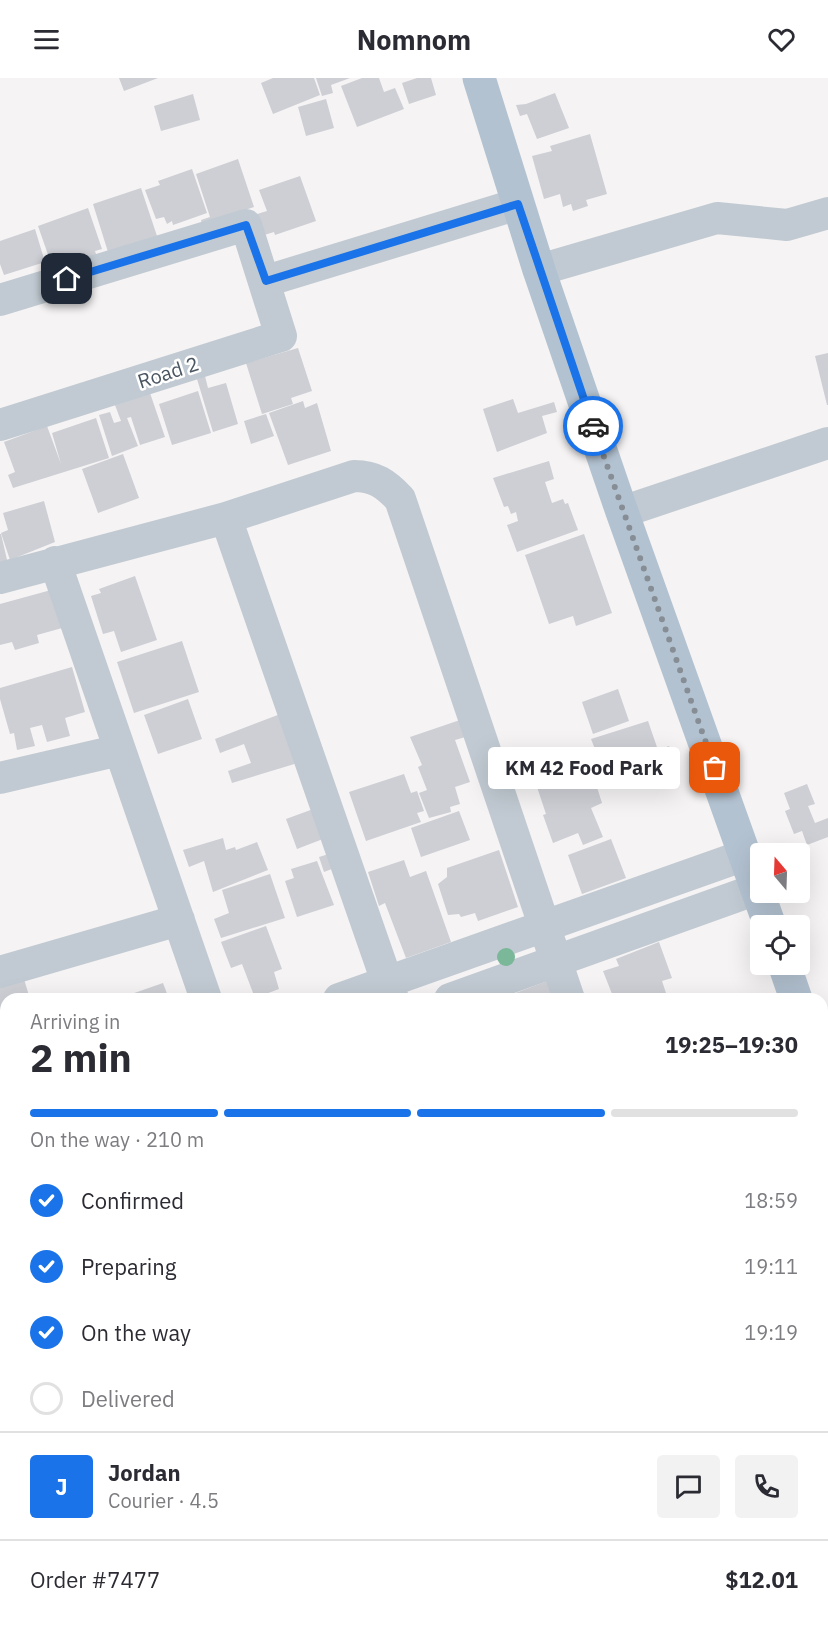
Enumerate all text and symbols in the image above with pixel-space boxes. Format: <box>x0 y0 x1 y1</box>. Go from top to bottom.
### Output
text: Nomnom <box>357 22 471 57</box>
icon: menu <box>30 23 63 56</box>
icon: heart <box>765 23 798 56</box>
pin <box>41 253 92 304</box>
icon: home <box>50 262 83 295</box>
street label: Road 2 <box>134 349 202 395</box>
courier <box>563 396 623 456</box>
icon: car <box>577 410 610 443</box>
pin <box>689 742 740 793</box>
callout: KM 42 Food Park <box>487 747 679 789</box>
icon: bag <box>698 751 731 784</box>
text: KM 42 Food Park <box>505 754 663 781</box>
north arrow <box>750 843 810 903</box>
map controls <box>750 843 810 975</box>
button: locate <box>750 915 810 975</box>
text: Arriving in <box>30 1008 120 1035</box>
text: 19:25–19:30 <box>665 1030 798 1059</box>
text: 2 min <box>30 1032 132 1083</box>
text: On the way · 210 m <box>30 1126 204 1153</box>
icon: check <box>30 1184 63 1217</box>
text: Confirmed <box>81 1186 184 1215</box>
text: 18:59 <box>744 1187 798 1214</box>
icon: check <box>30 1250 63 1283</box>
text: Preparing <box>81 1252 176 1281</box>
text: 19:11 <box>744 1253 798 1280</box>
icon: check <box>30 1316 63 1349</box>
text: On the way <box>81 1318 191 1347</box>
text: 19:19 <box>744 1319 798 1346</box>
text: Delivered <box>81 1384 175 1413</box>
button: chat <box>657 1455 720 1518</box>
button: phone <box>735 1455 798 1518</box>
text: Jordan <box>108 1458 181 1487</box>
text: J <box>55 1472 68 1501</box>
text: Courier · 4.5 <box>108 1487 219 1514</box>
text: Order #7477 <box>30 1565 160 1594</box>
text: $12.01 <box>725 1565 798 1594</box>

